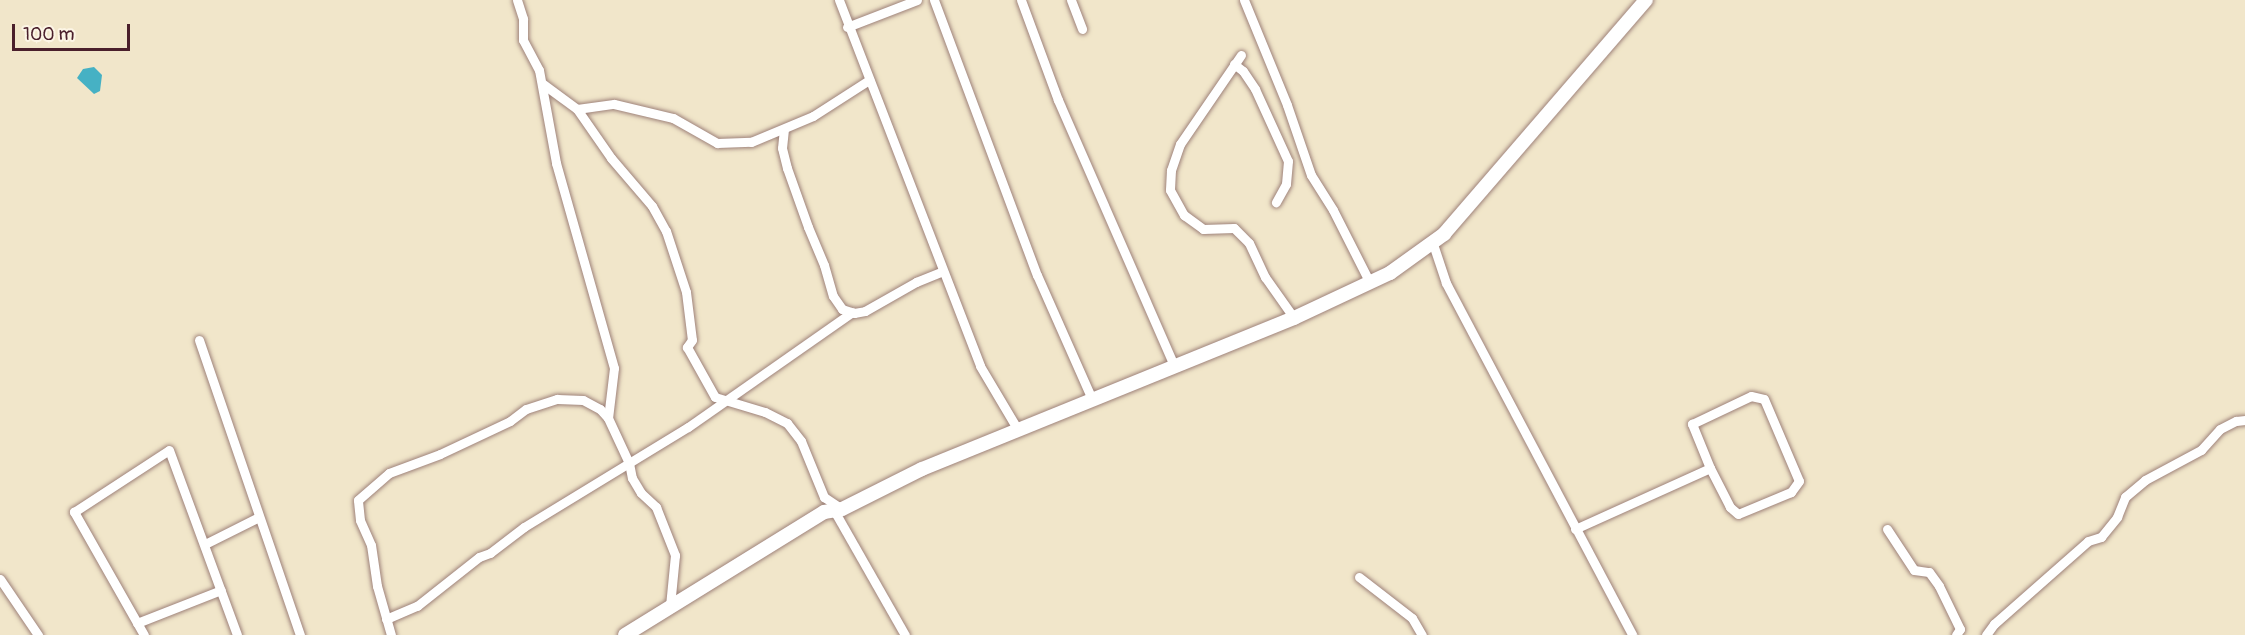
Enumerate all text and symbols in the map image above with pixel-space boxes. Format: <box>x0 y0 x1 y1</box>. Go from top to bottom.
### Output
scale bar <box>15 12 134 50</box>
text: 100 m <box>23 23 75 46</box>

